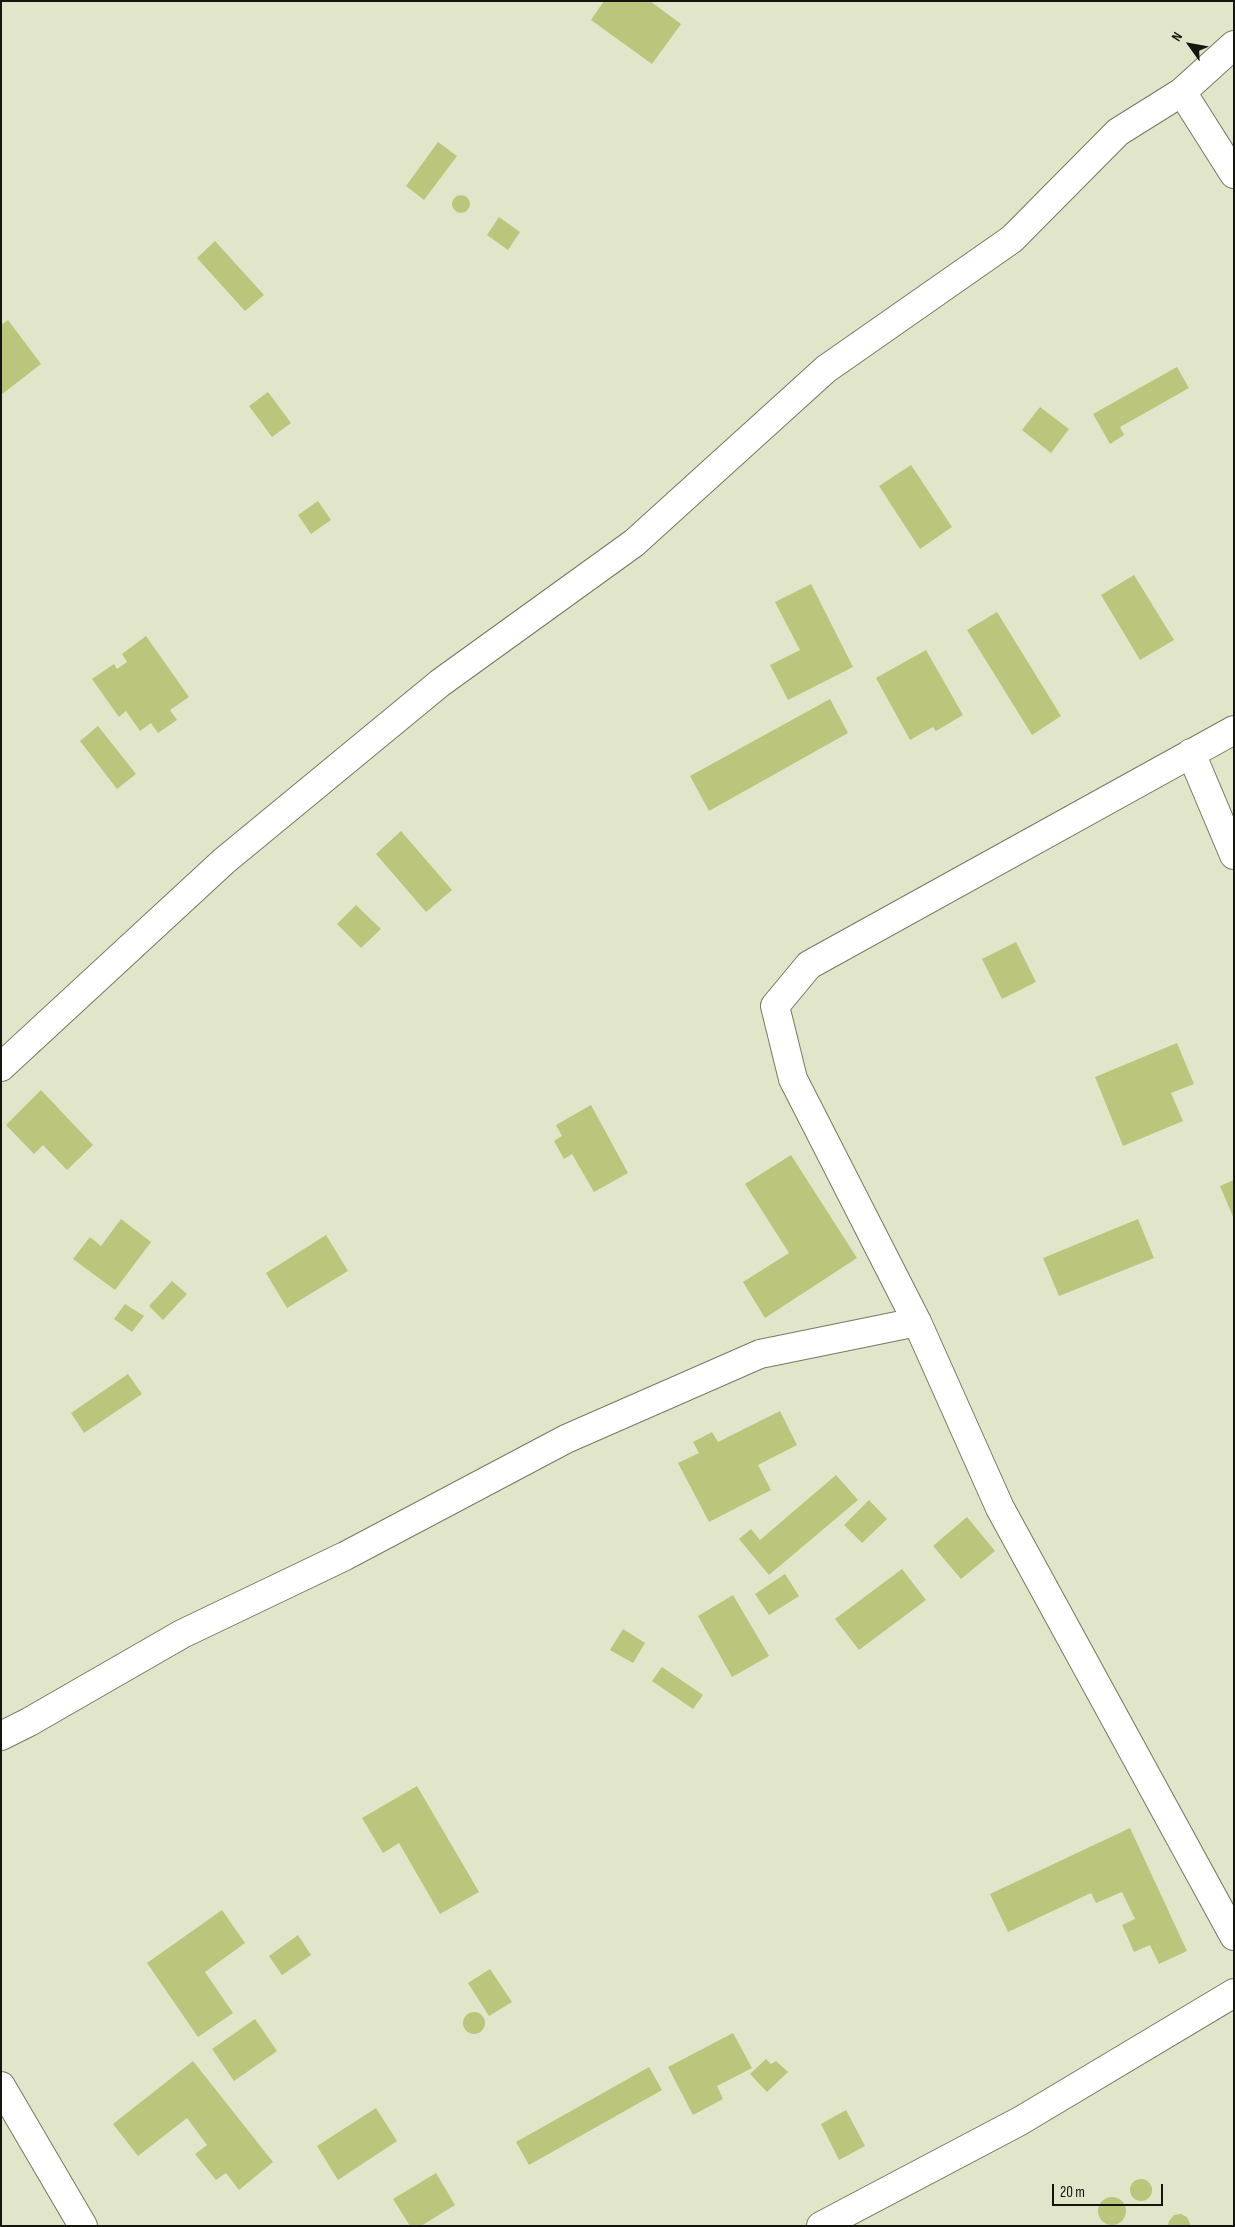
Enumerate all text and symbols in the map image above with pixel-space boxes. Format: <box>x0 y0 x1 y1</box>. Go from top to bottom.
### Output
north arrow <box>1165 20 1215 70</box>
text: N <box>1168 29 1186 44</box>
scale bar <box>1055 2174 1166 2206</box>
text: 20 m <box>1060 2183 1085 2202</box>

